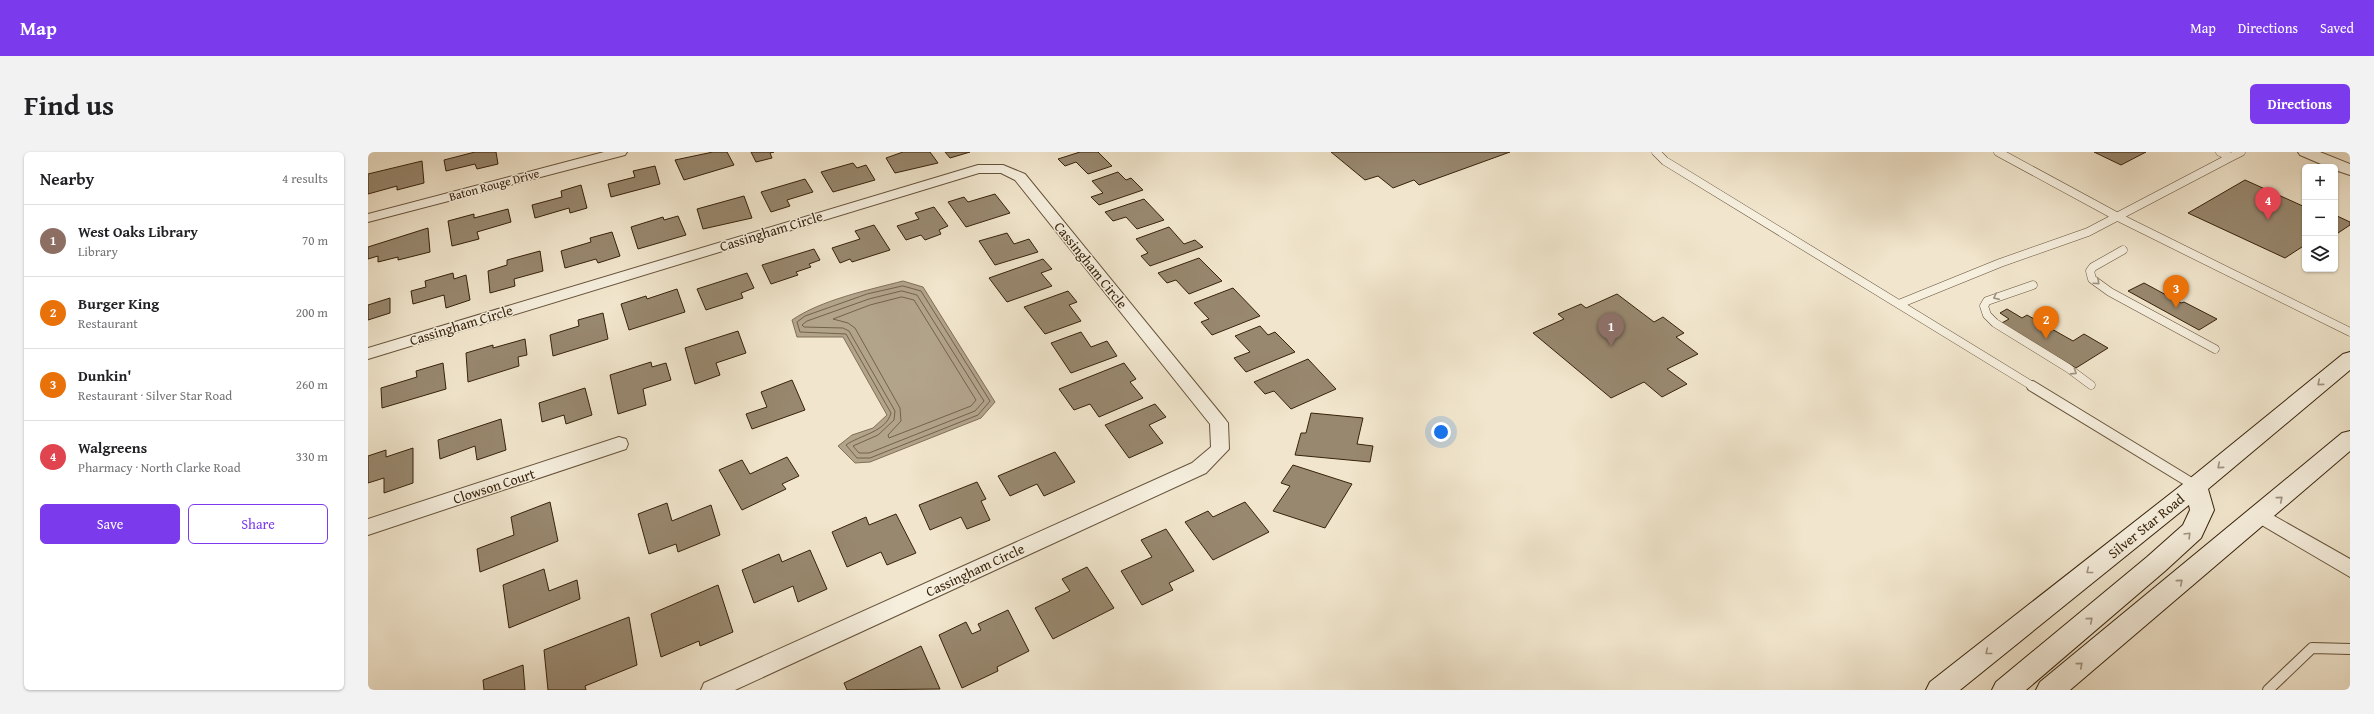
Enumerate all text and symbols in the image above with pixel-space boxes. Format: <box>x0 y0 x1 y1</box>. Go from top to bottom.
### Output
text: Map <box>20 14 57 42</box>
text: Map <box>2190 18 2216 38</box>
text: Directions <box>2238 18 2298 38</box>
text: Saved <box>2320 18 2354 38</box>
text: Find us <box>24 84 114 125</box>
button: Directions <box>2250 84 2350 124</box>
street label: Baton Rouge Drive <box>447 164 541 205</box>
map controls <box>2302 164 2338 272</box>
button: + <box>2302 164 2338 200</box>
text: Nearby <box>40 166 94 191</box>
text: 4 results <box>282 169 328 188</box>
pin: 4 <box>2255 187 2281 220</box>
button: − <box>2302 200 2338 236</box>
street label: Cassingham Circle <box>717 206 825 256</box>
street label: Cassingham Circle <box>1050 217 1133 313</box>
text: West Oaks Library <box>78 221 198 242</box>
text: 1 <box>50 231 56 250</box>
text: 70 m <box>302 231 328 250</box>
button: layers <box>2302 236 2338 272</box>
text: Library <box>78 242 118 261</box>
pin: 3 <box>2163 275 2189 308</box>
one-way arrow <box>2092 277 2100 285</box>
one-way arrow <box>1993 292 2000 300</box>
text: Burger King <box>78 293 159 314</box>
street label: Cassingham Circle <box>407 300 515 350</box>
text: 2 <box>50 303 56 322</box>
text: 200 m <box>296 303 328 322</box>
pin: 2 <box>2033 306 2059 339</box>
pin: 1 <box>1598 313 1624 346</box>
text: Restaurant <box>78 314 138 333</box>
text: Dunkin' <box>78 365 131 386</box>
one-way arrow <box>2070 367 2077 375</box>
text: 3 <box>50 375 56 394</box>
text: 260 m <box>296 375 328 394</box>
one-way arrow <box>2317 379 2325 386</box>
text: Restaurant · Silver Star Road <box>78 386 232 405</box>
your location <box>1431 422 1451 442</box>
text: Walgreens <box>78 437 147 458</box>
text: 4 <box>50 447 56 466</box>
text: 330 m <box>296 447 328 466</box>
text: Pharmacy · North Clarke Road <box>78 458 241 477</box>
one-way arrow <box>2217 462 2224 469</box>
street label: Clowson Court <box>450 463 538 509</box>
street label: Silver Star Road <box>2103 489 2189 563</box>
one-way arrow <box>2275 496 2282 503</box>
button: Save <box>40 504 180 544</box>
button: Share <box>188 504 328 544</box>
one-way arrow <box>2183 532 2191 540</box>
street label: Cassingham Circle <box>922 538 1028 602</box>
one-way arrow <box>2087 566 2094 573</box>
one-way arrow <box>2175 579 2182 586</box>
one-way arrow <box>2085 617 2092 624</box>
one-way arrow <box>1985 648 1992 655</box>
one-way arrow <box>2075 663 2082 670</box>

